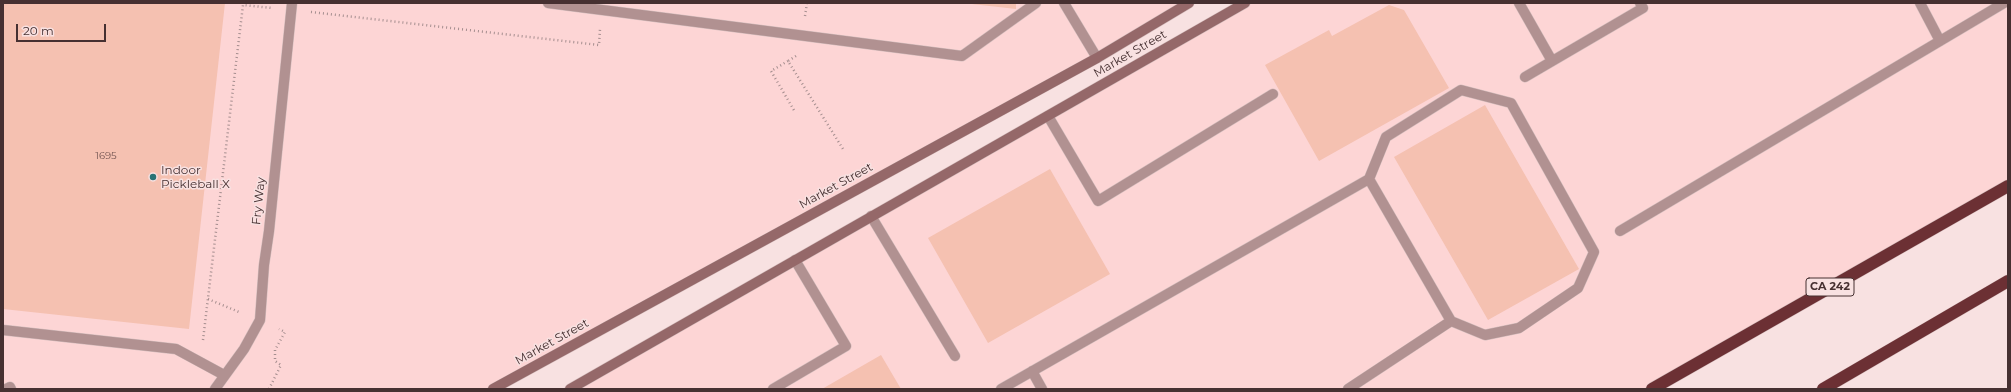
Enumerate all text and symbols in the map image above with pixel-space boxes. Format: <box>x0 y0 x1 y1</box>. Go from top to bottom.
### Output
scale bar <box>18 16 108 42</box>
text: 20 m <box>23 23 54 38</box>
street label: Market Street <box>1091 27 1169 81</box>
house number: 1695 <box>95 150 117 162</box>
street label: Market Street <box>797 160 875 212</box>
place label: Indoor Pickleball X <box>161 163 230 191</box>
marker: Indoor Pickleball X <box>148 172 158 182</box>
street label: Fry Way <box>249 176 269 226</box>
road number: CA 242 <box>1806 278 1854 296</box>
street label: Market Street <box>513 316 591 368</box>

